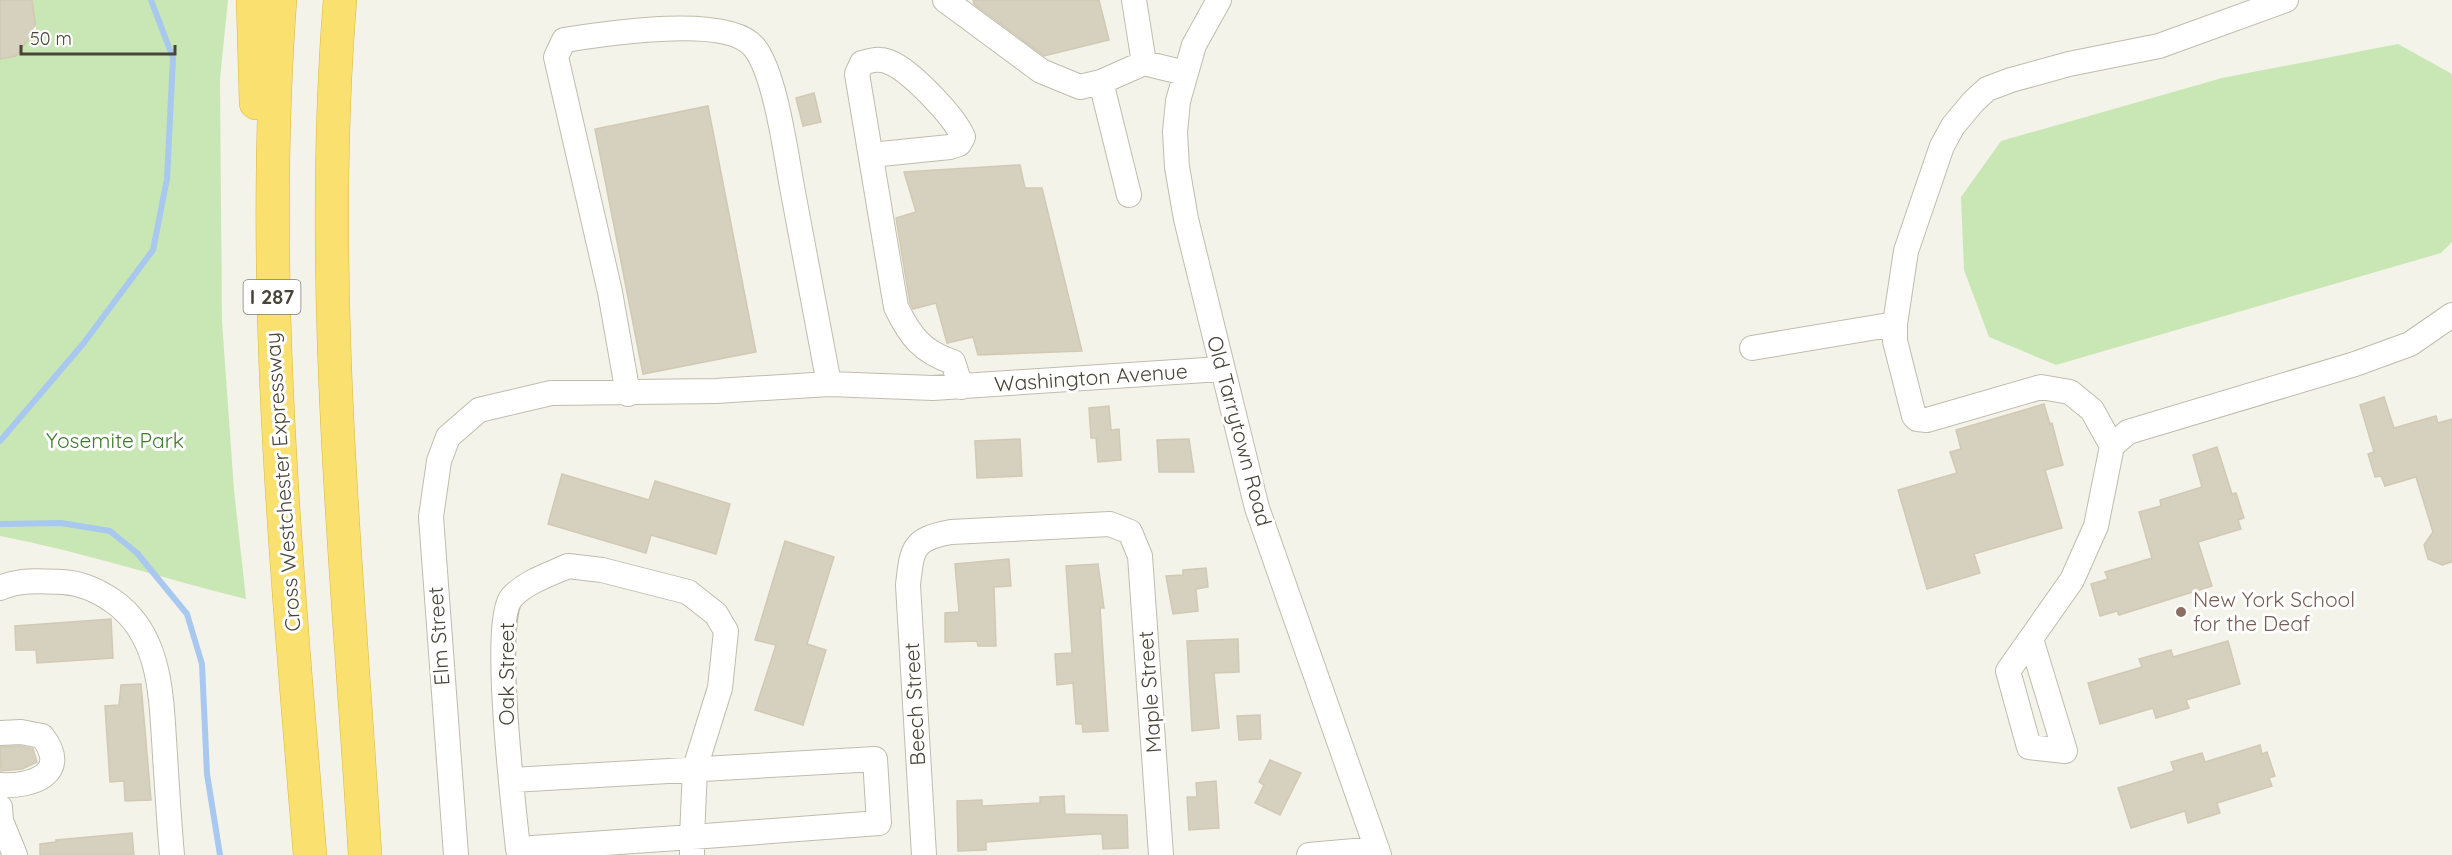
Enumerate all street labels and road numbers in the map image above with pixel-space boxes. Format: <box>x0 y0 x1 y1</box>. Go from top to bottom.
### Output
road number: I 287 <box>244 280 300 314</box>
street label: Cross Westchester Expressway <box>259 332 305 633</box>
street label: Old Tarrytown Road <box>1202 333 1278 529</box>
street label: Washington Avenue <box>993 357 1188 397</box>
street label: Elm Street <box>422 586 454 686</box>
street label: Oak Street <box>493 622 519 726</box>
street label: Maple Street <box>1132 630 1166 754</box>
street label: Beech Street <box>898 642 930 766</box>

